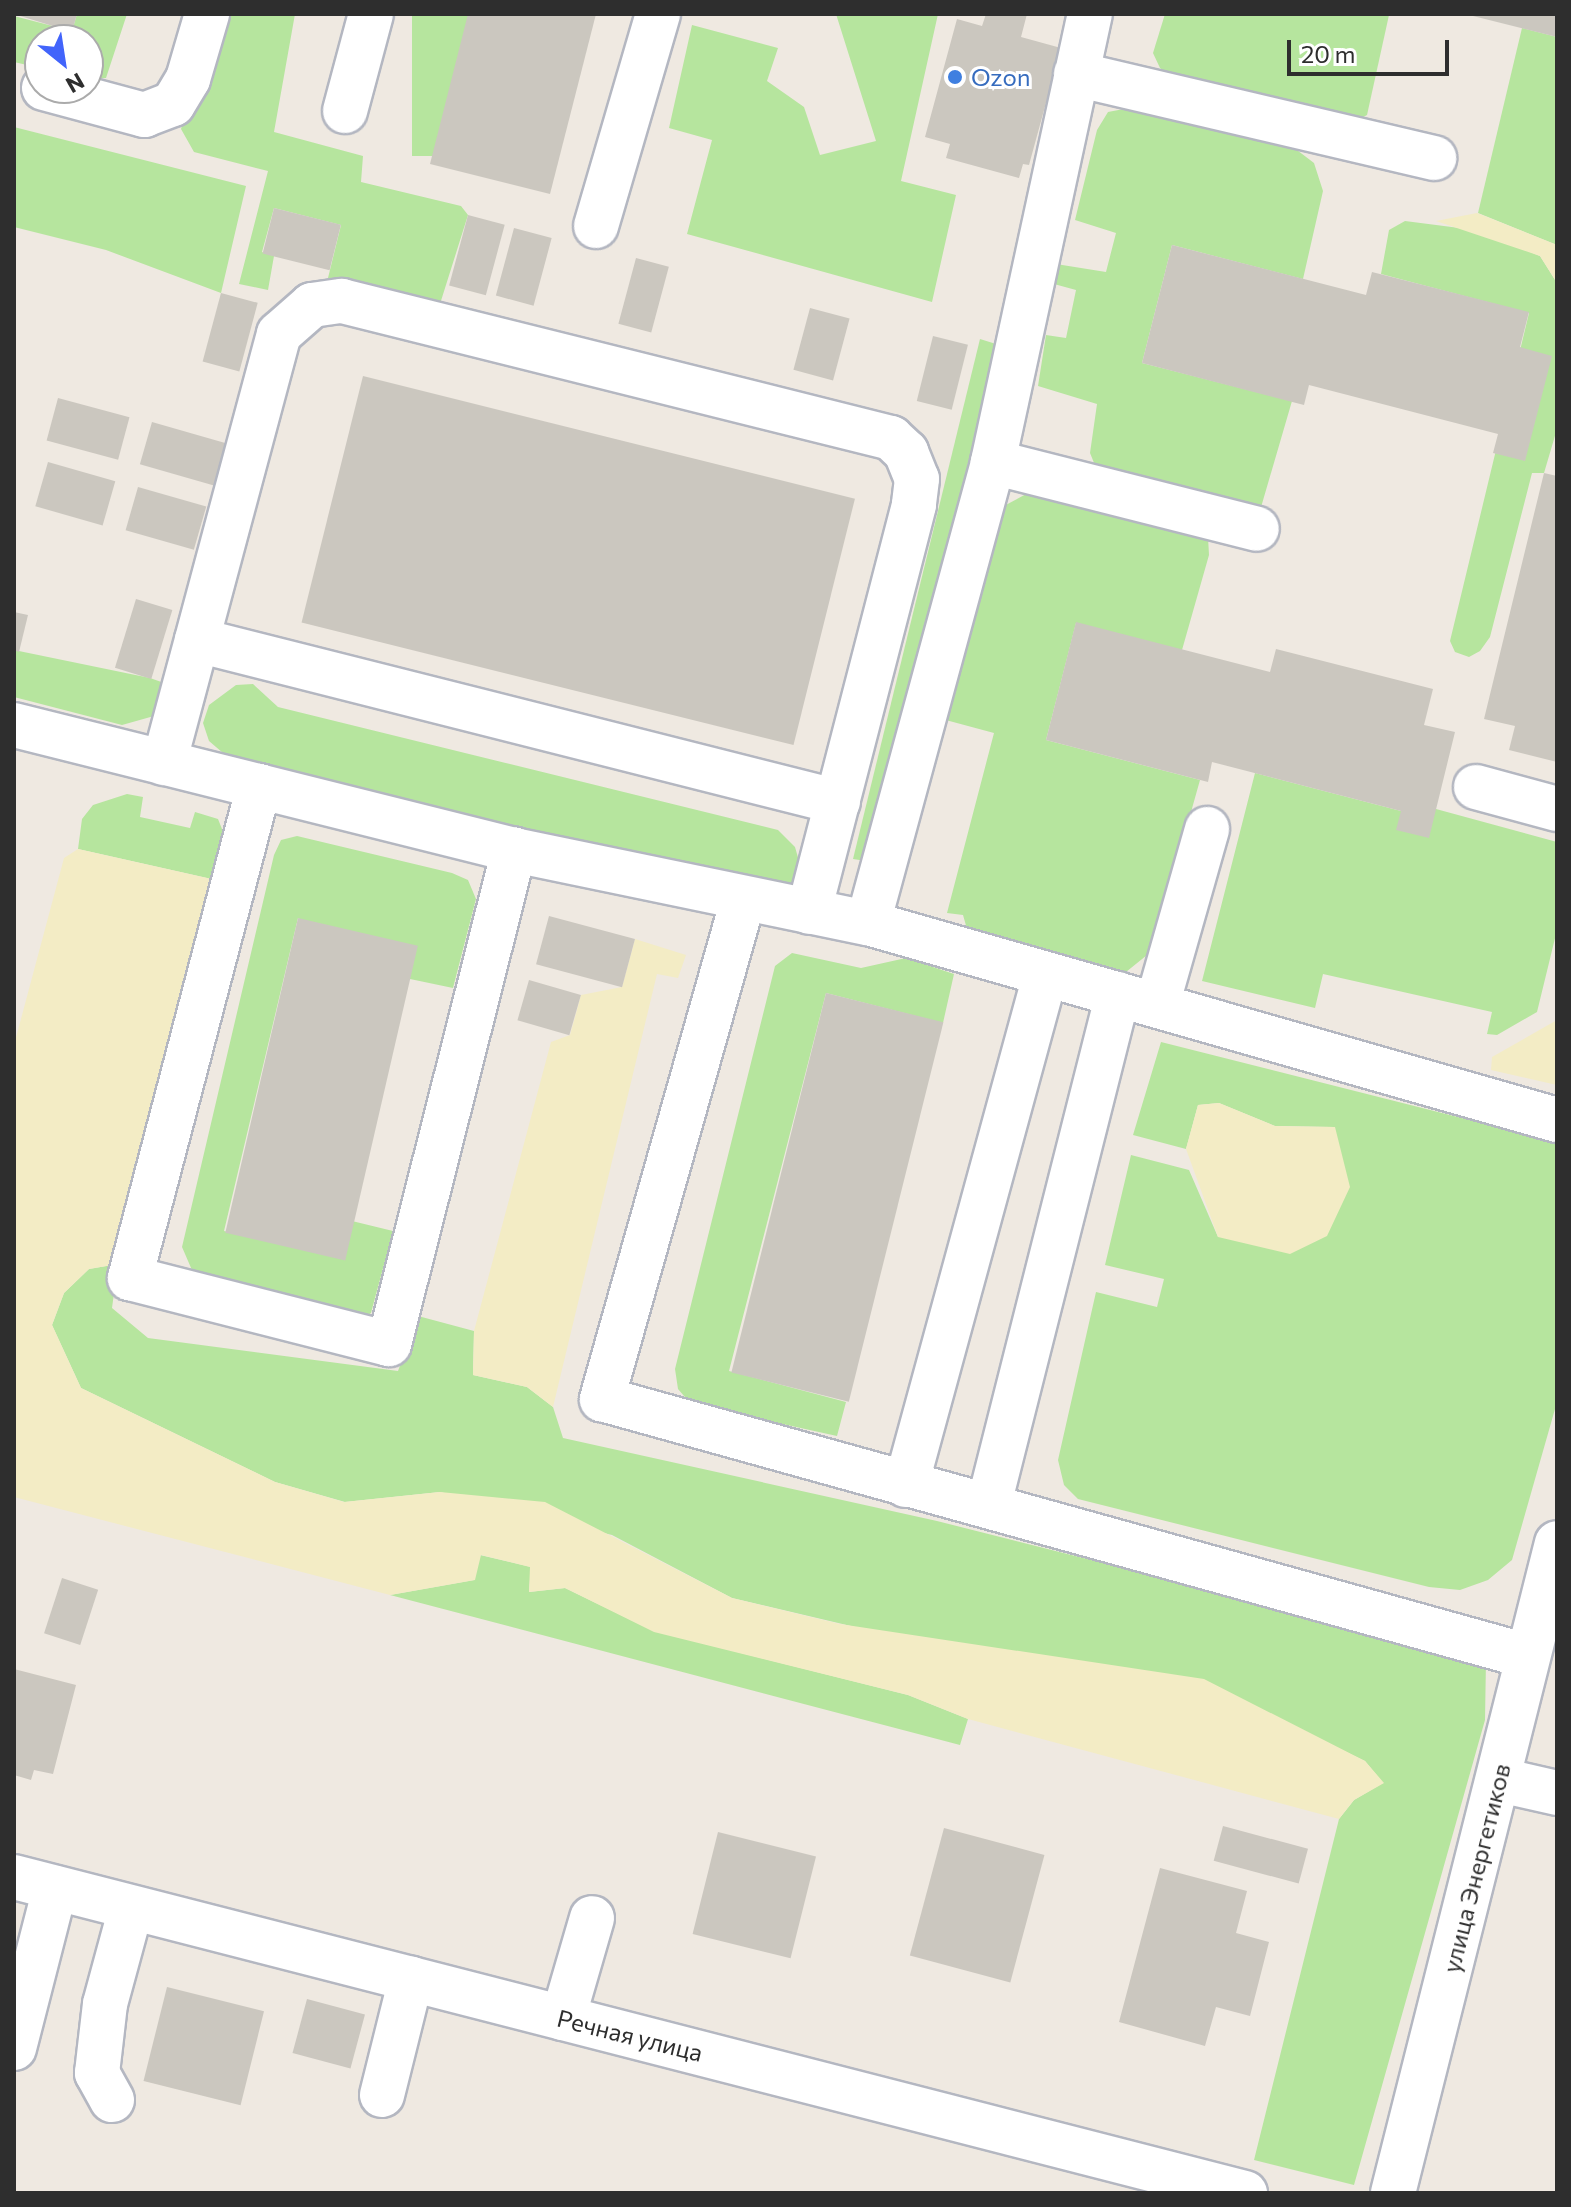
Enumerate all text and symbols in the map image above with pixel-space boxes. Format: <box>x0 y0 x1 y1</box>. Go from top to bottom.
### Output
north arrow <box>24 24 104 104</box>
scale bar <box>1291 24 1453 74</box>
text: 20 m <box>1301 39 1355 68</box>
place label: Ozon <box>971 63 1031 91</box>
text: N <box>61 68 89 99</box>
marker: Ozon <box>946 68 964 86</box>
street label: улица Энергетиков <box>1436 1760 1516 1976</box>
street label: Речная улица <box>554 2003 706 2067</box>

